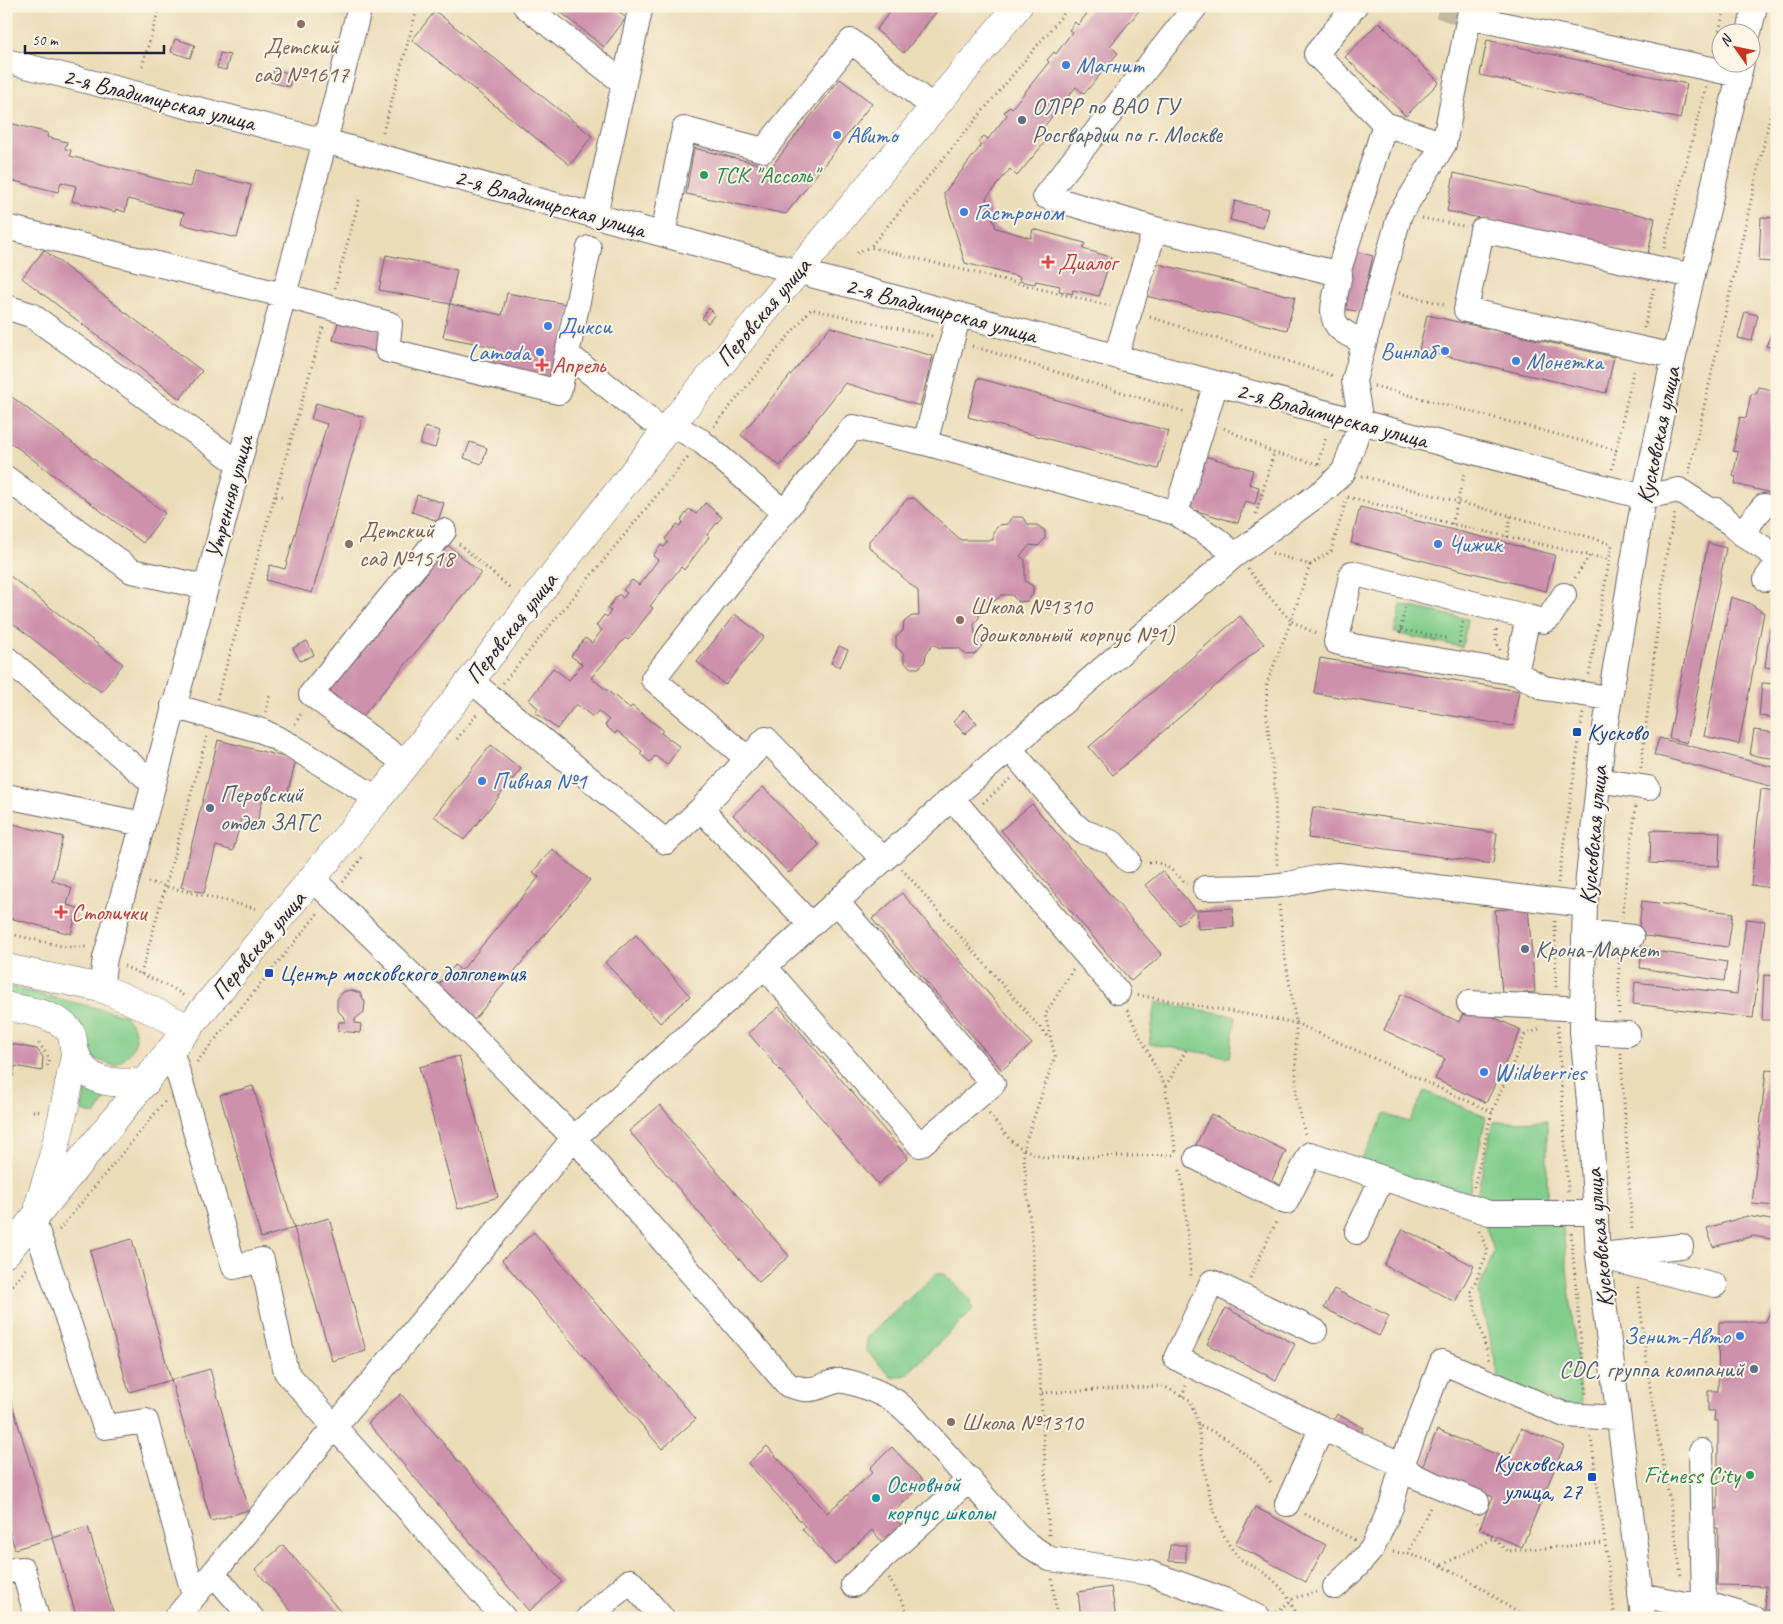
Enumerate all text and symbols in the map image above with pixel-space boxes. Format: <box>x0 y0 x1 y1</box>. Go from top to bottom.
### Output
marker: Детский сад №1617 <box>295 18 307 30</box>
scale bar <box>25 22 164 54</box>
north arrow <box>1710 22 1760 72</box>
text: 50 m <box>32 31 59 50</box>
place label: Детский сад №1617 <box>253 31 350 89</box>
text: N <box>1716 31 1736 49</box>
place label: Магнит <box>1076 50 1145 80</box>
marker: Магнит <box>1060 59 1072 71</box>
street label: 2-я Владимирская улица <box>60 61 260 138</box>
place label: ОЛРР по ВАО ГУ Росгвардии по г. Москве <box>1032 91 1224 149</box>
marker: ОЛРР по ВАО ГУ Росгвардии по г. Москве <box>1016 114 1028 126</box>
place label: Авито <box>847 120 900 150</box>
marker: Авито <box>831 129 843 141</box>
place label: ТСК "Ассоль" <box>714 160 823 190</box>
street label: 2-я Владимирская улица <box>451 161 651 245</box>
marker: ТСК "Ассоль" <box>698 169 710 181</box>
place label: Гастроном <box>974 197 1065 227</box>
marker: Гастроном <box>958 206 970 218</box>
place label: Диалог <box>1058 247 1120 277</box>
street label: Перовская улица <box>709 250 818 373</box>
marker: Диалог <box>1042 256 1054 268</box>
street label: 2-я Владимирская улица <box>842 270 1042 351</box>
place label: Дикси <box>558 311 613 341</box>
marker: Дикси <box>542 320 554 332</box>
place label: Винлаб <box>1380 336 1440 366</box>
place label: Lamoda <box>468 337 532 367</box>
marker: Винлаб <box>1439 345 1451 357</box>
marker: Lamoda <box>534 346 546 358</box>
place label: Монетка <box>1526 346 1605 376</box>
place label: Апрель <box>552 350 607 380</box>
marker: Монетка <box>1510 355 1522 367</box>
marker: Апрель <box>536 359 548 371</box>
street label: Кусковская улица <box>1629 362 1687 506</box>
street label: 2-я Владимирская улица <box>1233 375 1433 456</box>
street label: Утренняя улица <box>198 430 260 562</box>
place label: Детский сад №1518 <box>359 515 457 573</box>
place label: Чижик <box>1448 529 1504 559</box>
marker: Детский сад №1518 <box>343 538 355 550</box>
marker: Чижик <box>1432 538 1444 550</box>
street label: Перовская улица <box>458 565 565 690</box>
place label: Школа №1310 (дошкольный корпус №1) <box>970 591 1175 649</box>
marker: Школа №1310 (дошкольный корпус №1) <box>954 614 966 626</box>
place label: Кусково <box>1587 717 1649 747</box>
marker: Кусково <box>1571 726 1583 738</box>
street label: Кусковская улица <box>1572 763 1614 906</box>
place label: Пивная №1 <box>492 766 588 796</box>
marker: Пивная №1 <box>476 775 488 787</box>
place label: Перовский отдел ЗАГС <box>220 779 321 837</box>
marker: Перовский отдел ЗАГС <box>204 802 216 814</box>
street label: Перовская улица <box>204 883 313 1006</box>
place label: Столички <box>71 897 149 927</box>
marker: Столички <box>55 906 67 918</box>
place label: Крона-Маркет <box>1535 934 1659 964</box>
marker: Крона-Маркет <box>1519 943 1531 955</box>
place label: Центр московского долголетия <box>279 958 527 988</box>
marker: Центр московского долголетия <box>263 967 275 979</box>
place label: Wildberries <box>1494 1057 1588 1087</box>
marker: Wildberries <box>1478 1066 1490 1078</box>
street label: Кусковская улица <box>1578 1166 1620 1309</box>
place label: Зенит-Авто <box>1624 1321 1732 1351</box>
marker: Зенит-Авто <box>1734 1330 1746 1342</box>
place label: CDC, группа компаний <box>1559 1354 1746 1384</box>
marker: CDC, группа компаний <box>1748 1363 1760 1375</box>
place label: Школа №1310 <box>961 1407 1085 1437</box>
marker: Школа №1310 <box>945 1416 957 1428</box>
place label: Кусковская улица, 27 <box>1494 1448 1583 1506</box>
place label: Fitness City <box>1644 1460 1742 1490</box>
place label: Основной корпус школы <box>886 1469 997 1527</box>
marker: Fitness City <box>1744 1469 1756 1481</box>
marker: Кусковская улица, 27 <box>1586 1471 1598 1483</box>
marker: Основной корпус школы <box>870 1492 882 1504</box>

